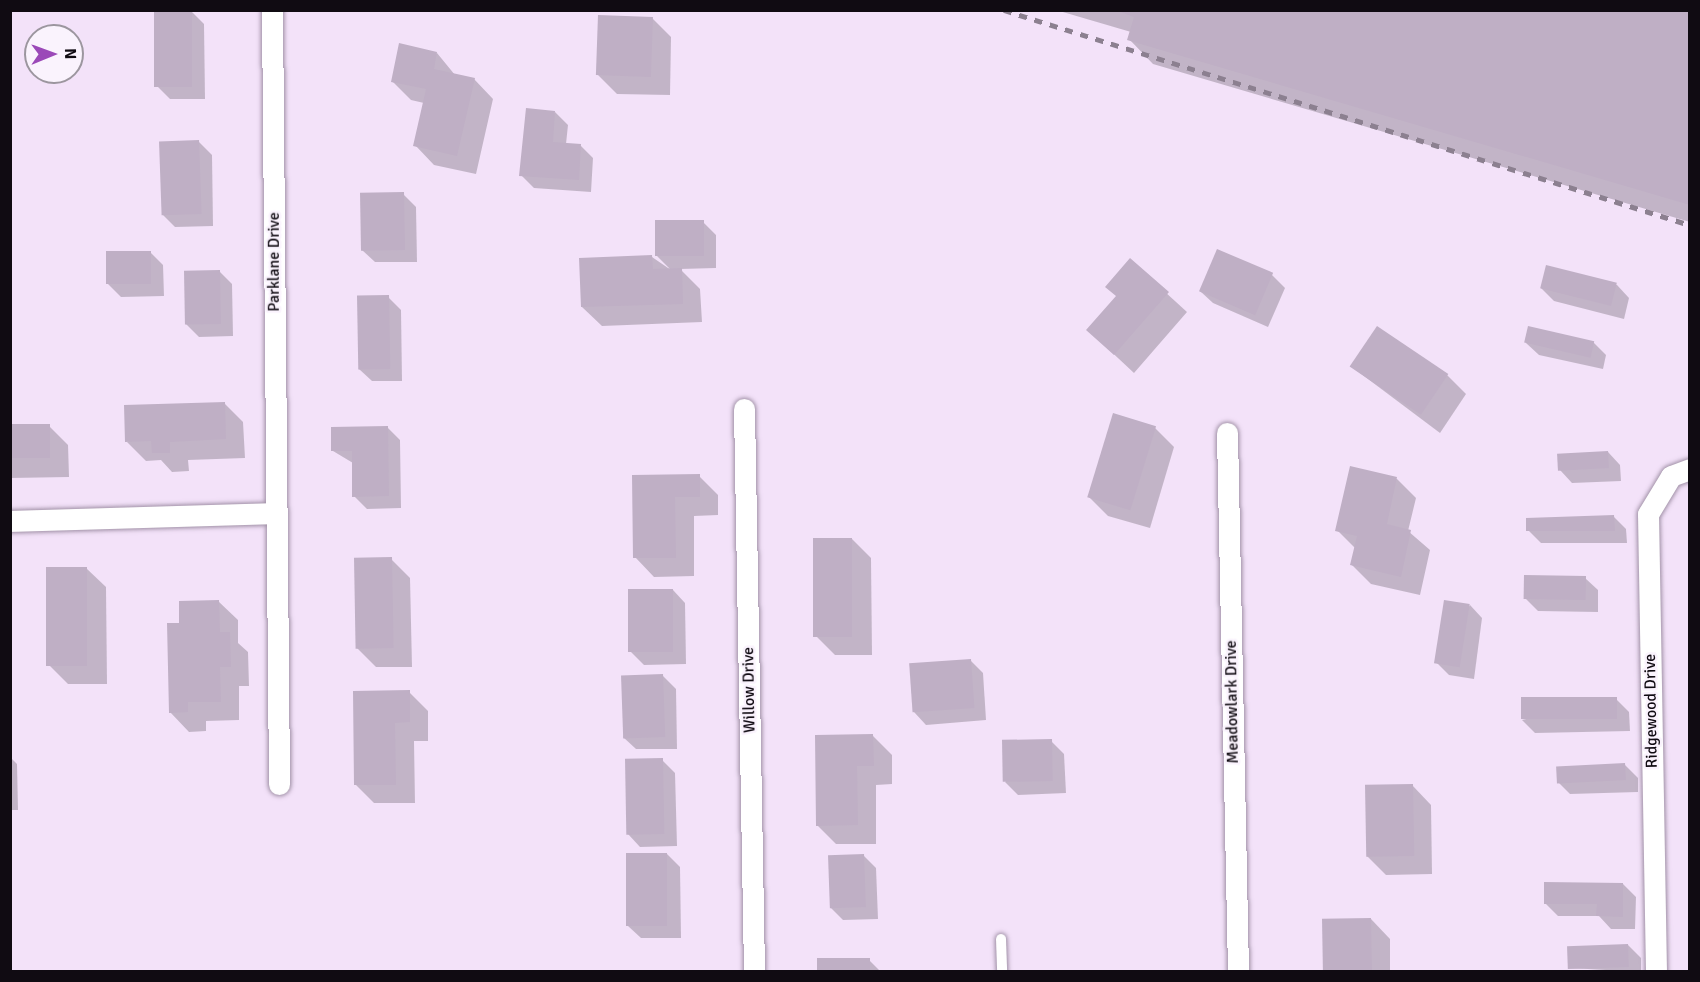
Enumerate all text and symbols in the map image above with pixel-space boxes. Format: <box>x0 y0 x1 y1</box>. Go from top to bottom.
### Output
north arrow <box>24 24 84 84</box>
text: N <box>60 48 80 59</box>
street label: Parklane Drive <box>264 212 284 312</box>
street label: Meadowlark Drive <box>1221 640 1243 764</box>
street label: Willow Drive <box>739 647 759 733</box>
street label: Ridgewood Drive <box>1640 654 1662 768</box>

